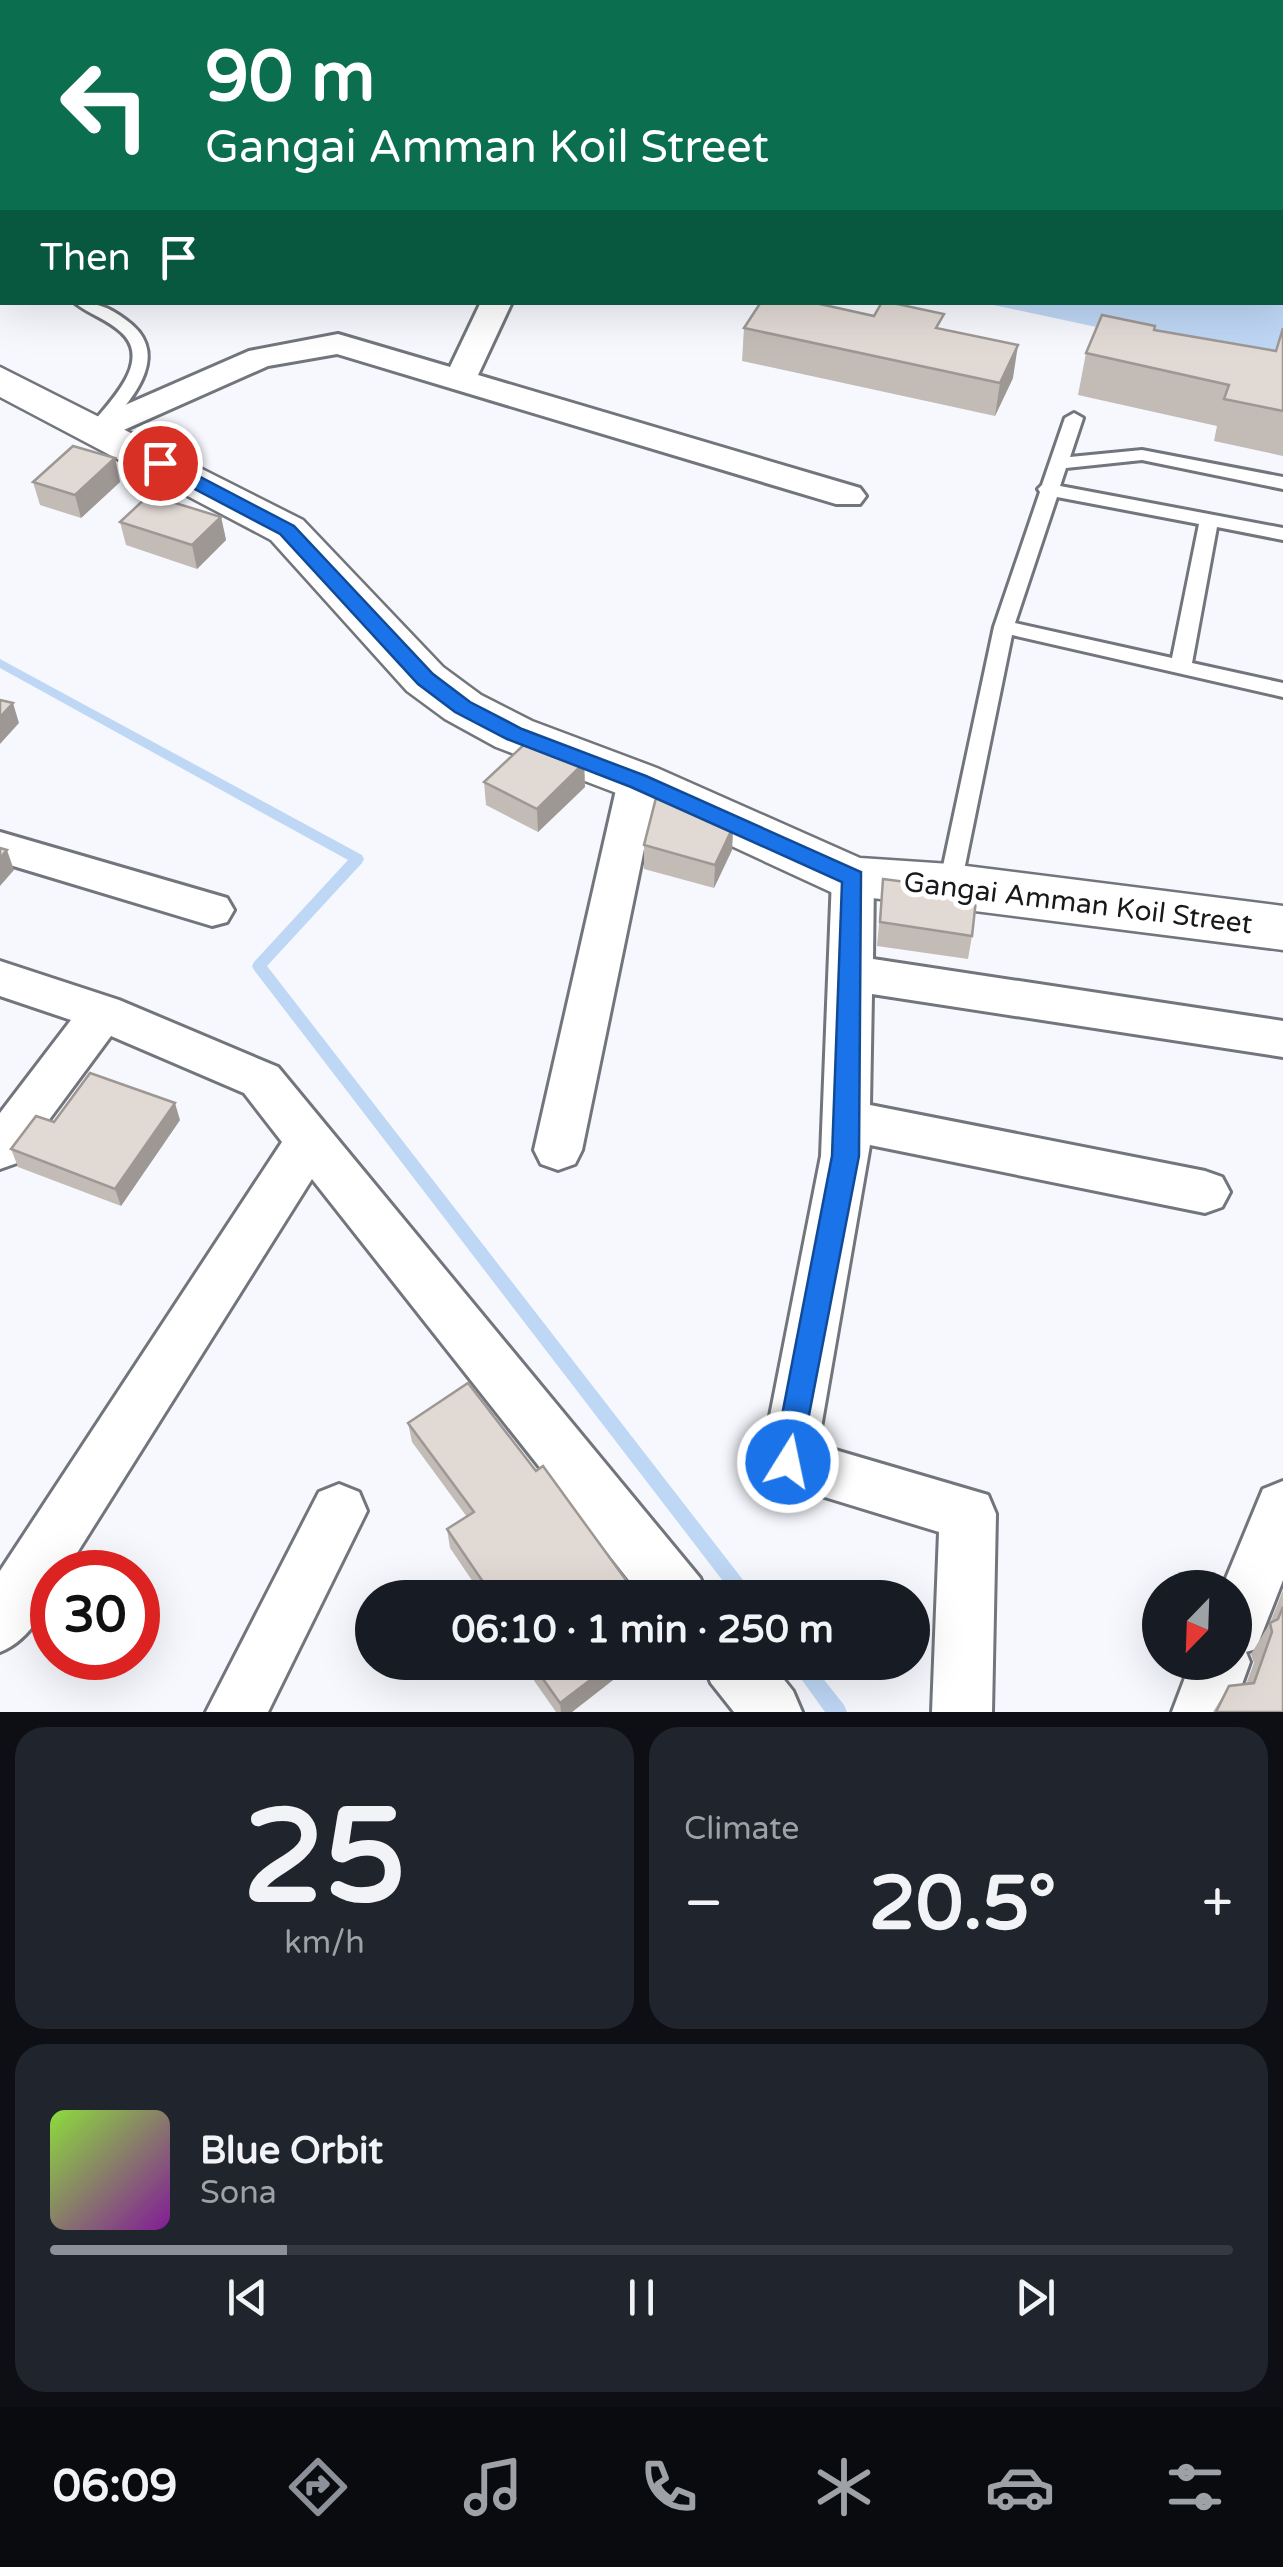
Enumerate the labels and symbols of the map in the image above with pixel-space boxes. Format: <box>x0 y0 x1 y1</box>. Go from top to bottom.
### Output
pin <box>118 421 203 506</box>
street label: Gangai Amman Koil Street <box>902 865 1254 941</box>
position arrow <box>736 1410 840 1514</box>
speed limit sign: 30 <box>30 1550 160 1680</box>
north arrow <box>1142 1570 1252 1680</box>

